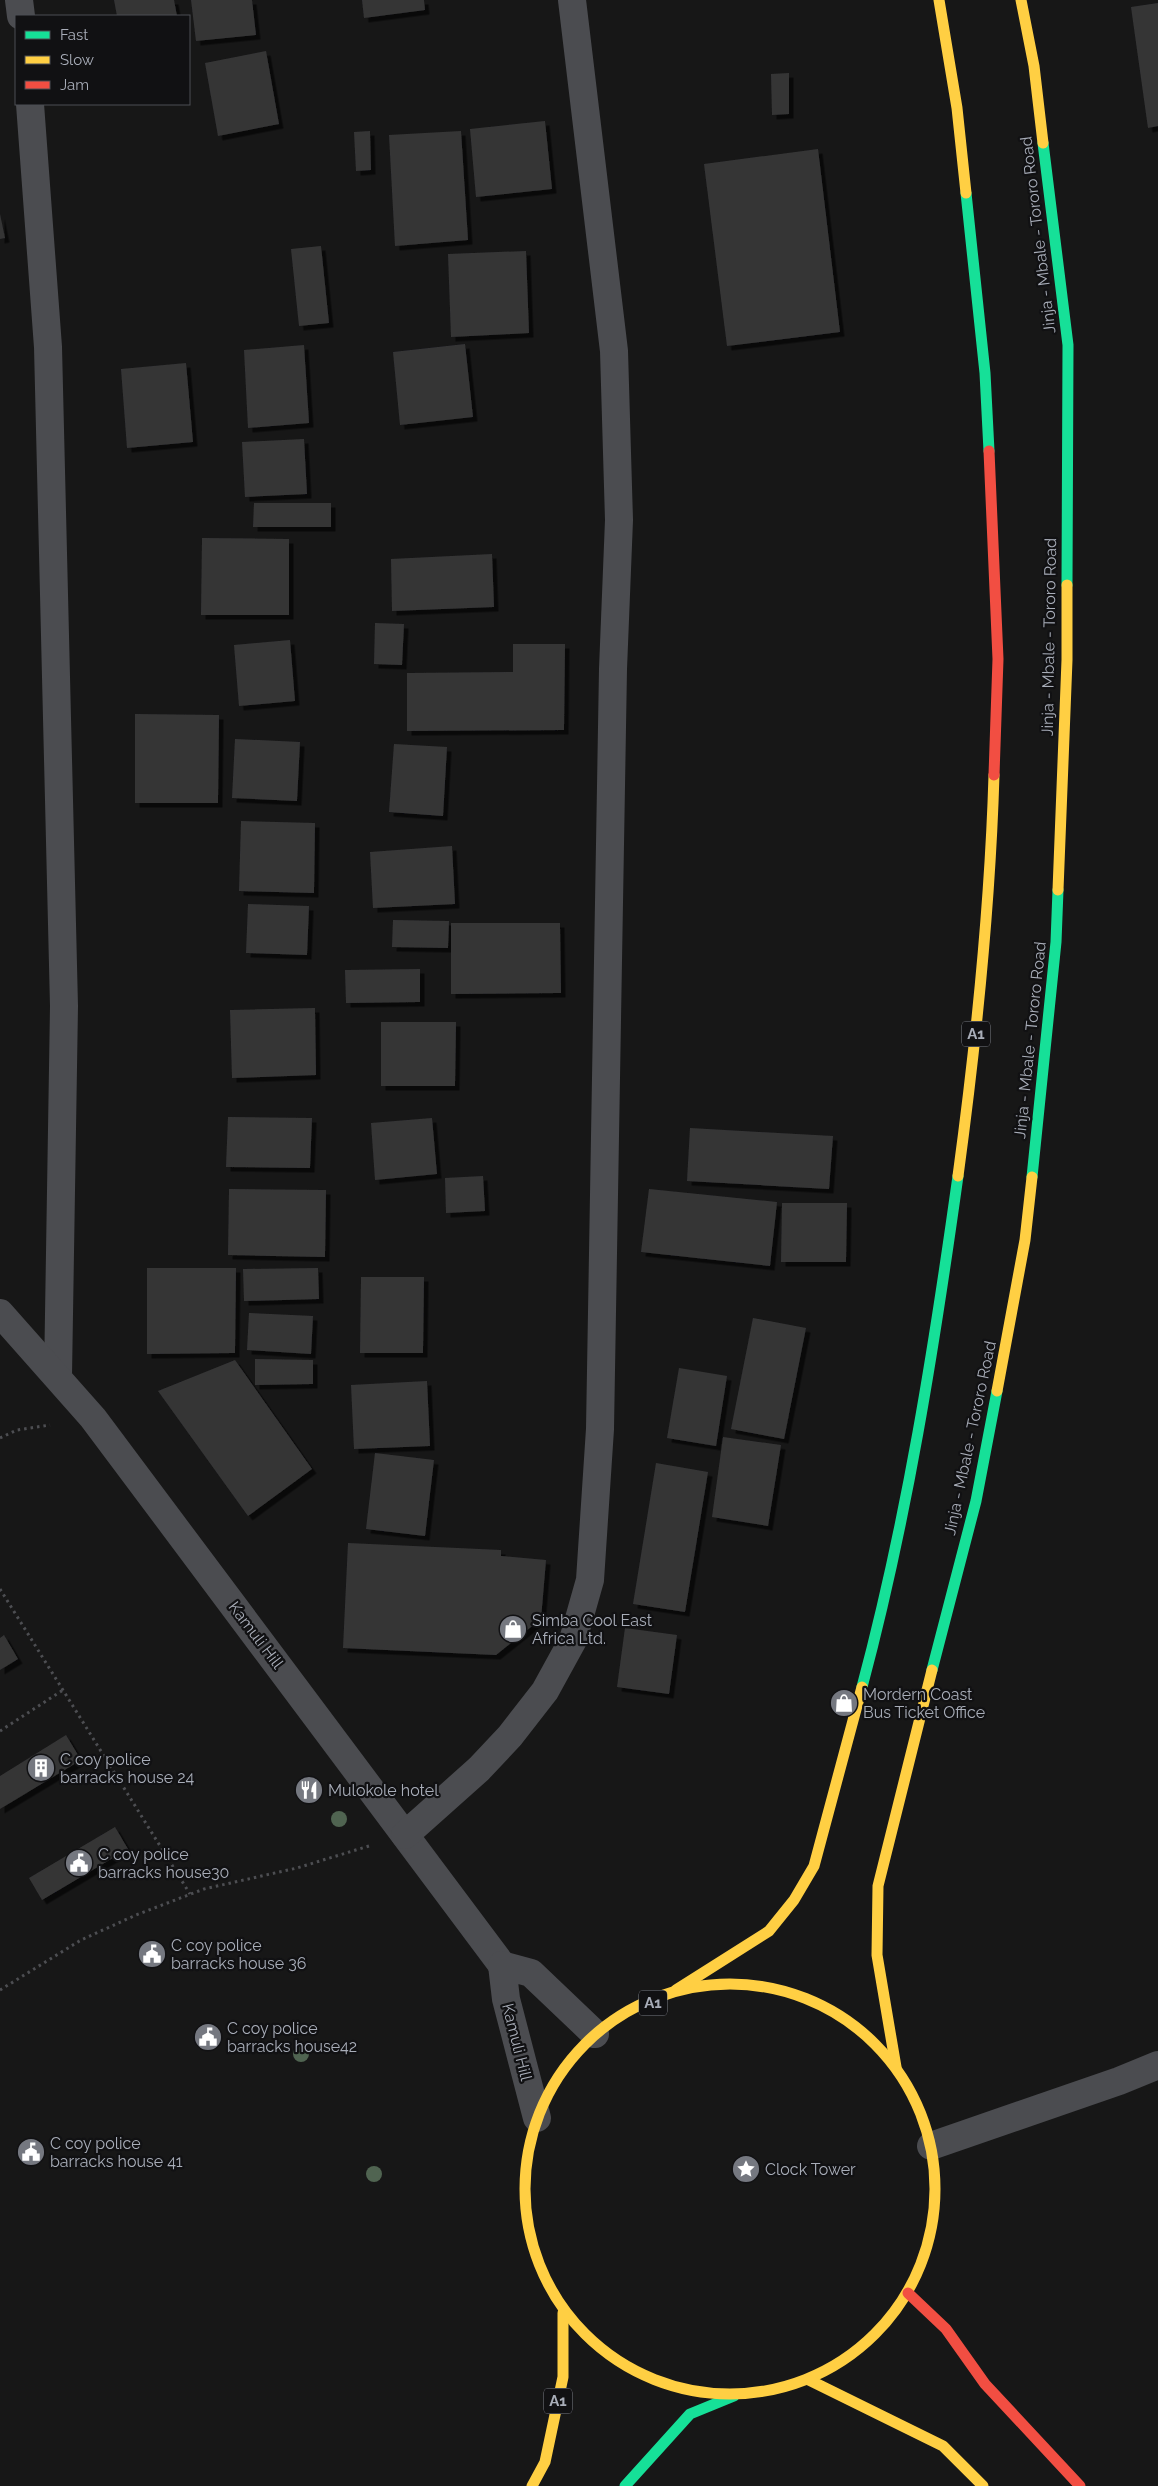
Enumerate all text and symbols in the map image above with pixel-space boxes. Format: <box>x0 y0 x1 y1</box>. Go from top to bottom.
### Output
legend <box>15 15 190 105</box>
text: Fast <box>60 26 88 44</box>
text: Slow <box>60 51 94 69</box>
text: Jam <box>60 76 89 94</box>
street label: Jinja - Mbale - Tororo Road <box>1016 135 1060 335</box>
street label: Jinja - Mbale - Tororo Road <box>1038 538 1060 736</box>
street label: Jinja - Mbale - Tororo Road <box>1010 940 1050 1140</box>
road number: A1 <box>962 1022 990 1046</box>
street label: Jinja - Mbale - Tororo Road <box>940 1339 1000 1537</box>
street label: Kamuli Hill <box>225 1598 288 1673</box>
place label: Simba Cool East Africa Ltd. <box>532 1611 653 1648</box>
shop icon: Simba Cool East Africa Ltd. <box>498 1614 528 1644</box>
place label: Mordern Coast Bus Ticket Office <box>863 1685 985 1722</box>
shop icon: Mordern Coast Bus Ticket Office <box>829 1688 859 1718</box>
place label: C coy police barracks house 24 <box>60 1750 194 1787</box>
building icon: C coy police barracks house 24 <box>26 1753 56 1783</box>
restaurant icon: Mulokole hotel <box>294 1775 324 1805</box>
place label: Mulokole hotel <box>328 1781 439 1800</box>
place label: C coy police barracks house30 <box>98 1845 229 1882</box>
public building icon: C coy police barracks house30 <box>64 1848 94 1878</box>
place label: C coy police barracks house 36 <box>171 1936 306 1973</box>
public building icon: C coy police barracks house 36 <box>137 1939 167 1969</box>
road number: A1 <box>639 1990 667 2016</box>
street label: Kamuli Hill <box>498 2001 536 2083</box>
place label: C coy police barracks house42 <box>227 2019 357 2056</box>
public building icon: C coy police barracks house42 <box>193 2022 223 2052</box>
place label: C coy police barracks house 41 <box>50 2134 183 2171</box>
public building icon: C coy police barracks house 41 <box>16 2137 46 2167</box>
place icon: Clock Tower <box>731 2154 761 2184</box>
place label: Clock Tower <box>765 2160 856 2179</box>
road number: A1 <box>544 2388 572 2414</box>

